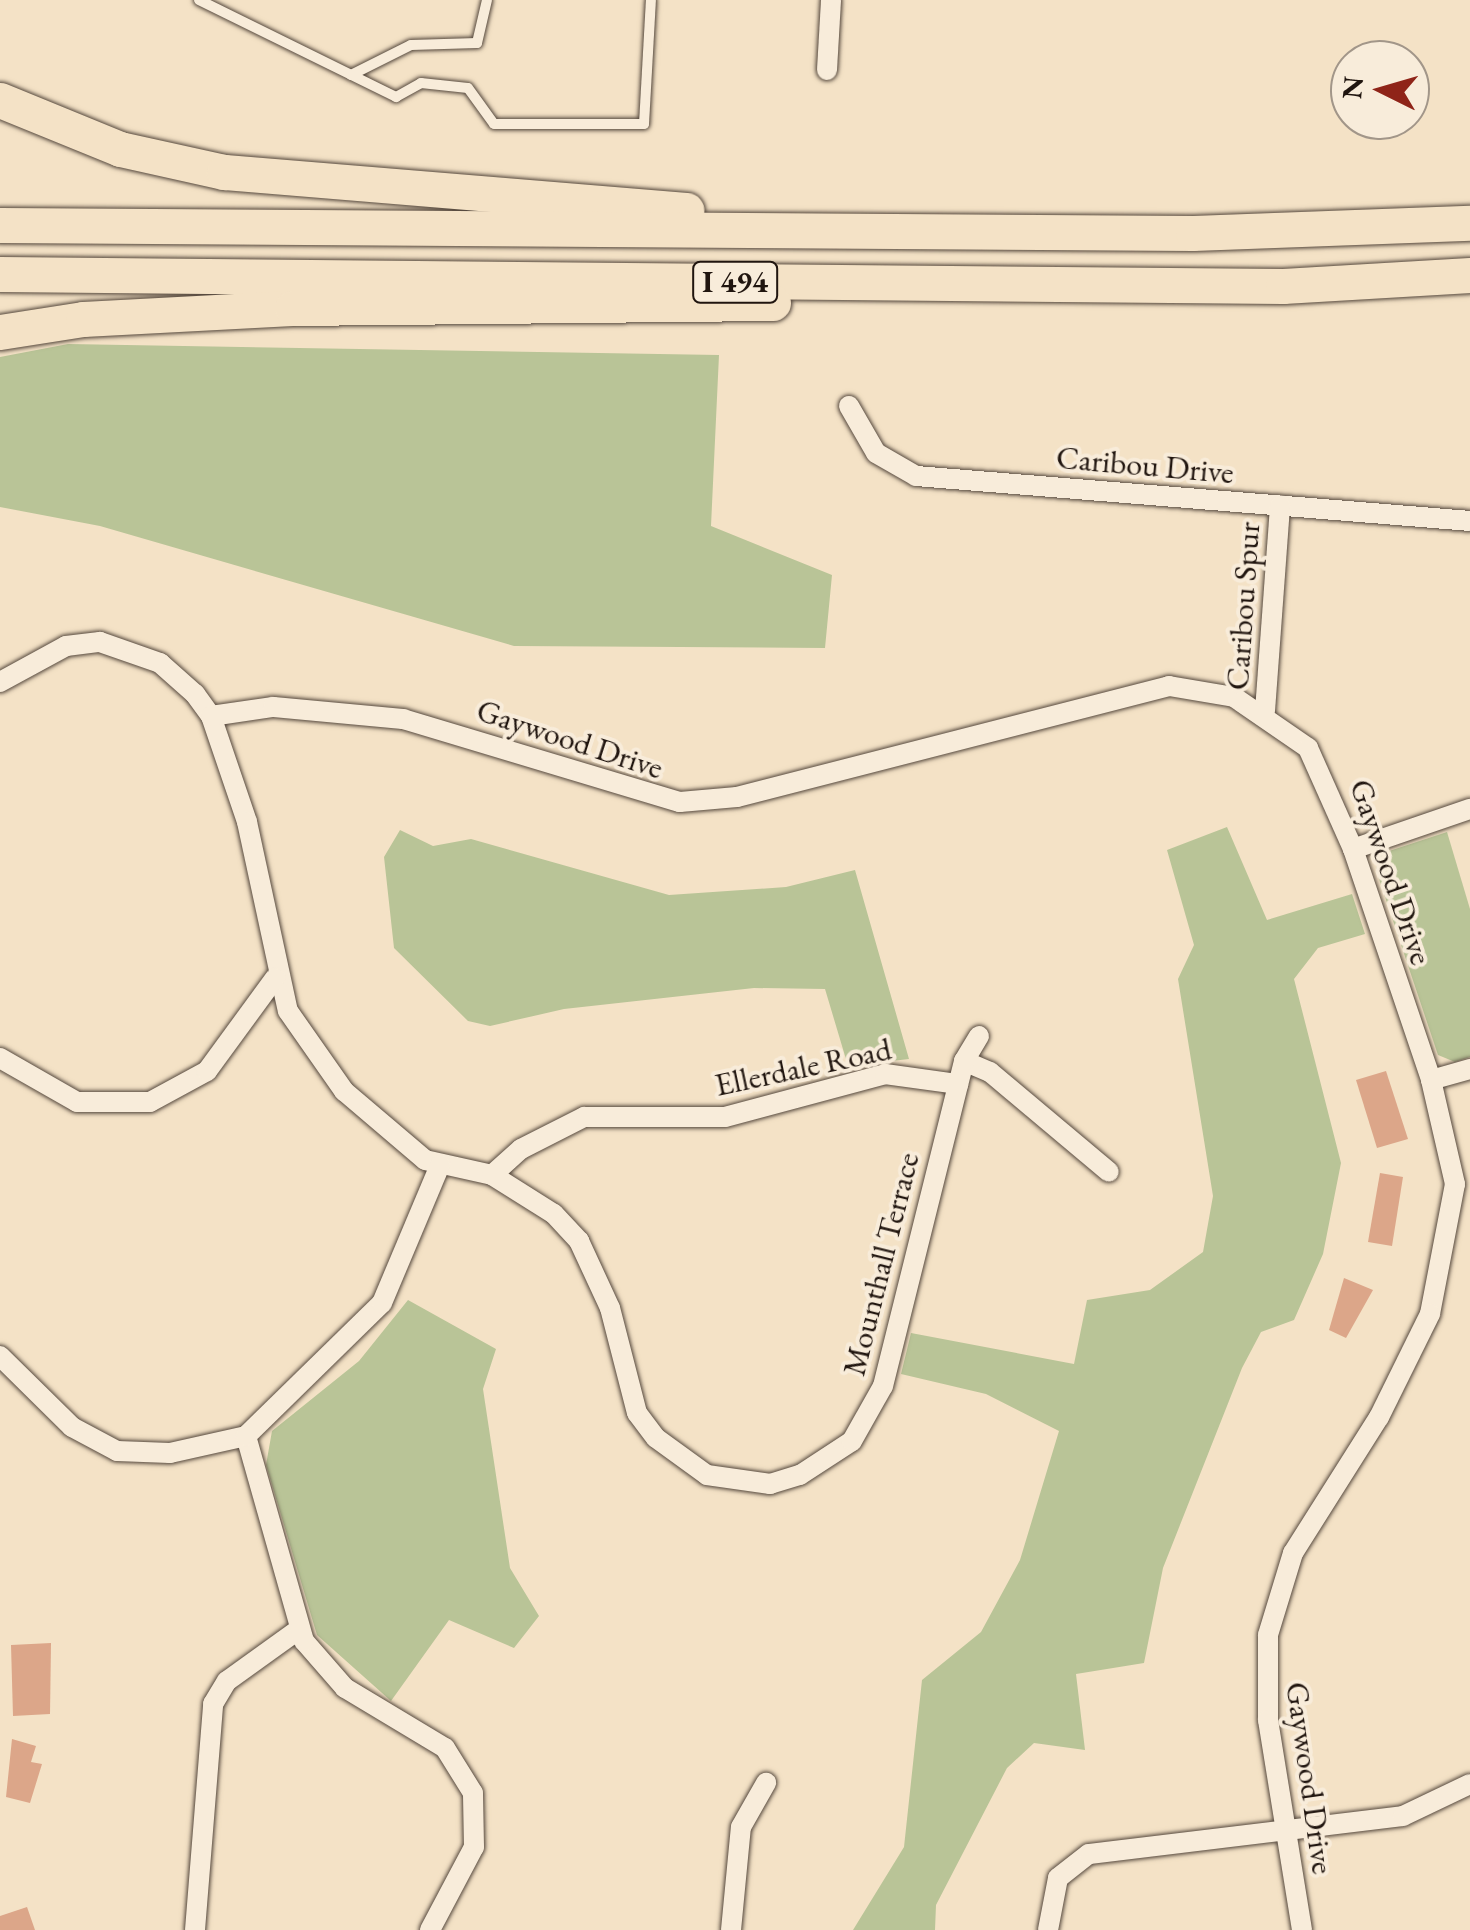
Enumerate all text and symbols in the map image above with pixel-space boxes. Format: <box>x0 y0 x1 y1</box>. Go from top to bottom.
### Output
north arrow <box>1330 40 1430 140</box>
text: N <box>1333 75 1371 100</box>
road number: I 494 <box>690 257 780 307</box>
street label: Caribou Drive <box>1055 438 1235 492</box>
street label: Caribou Spur <box>1218 521 1268 691</box>
street label: Gaywood Drive <box>472 691 668 787</box>
street label: Gaywood Drive <box>1341 774 1441 970</box>
street label: Ellerdale Road <box>711 1030 895 1104</box>
street label: Mounthall Terrace <box>835 1149 927 1379</box>
street label: Gaywood Drive <box>1278 1680 1342 1876</box>

